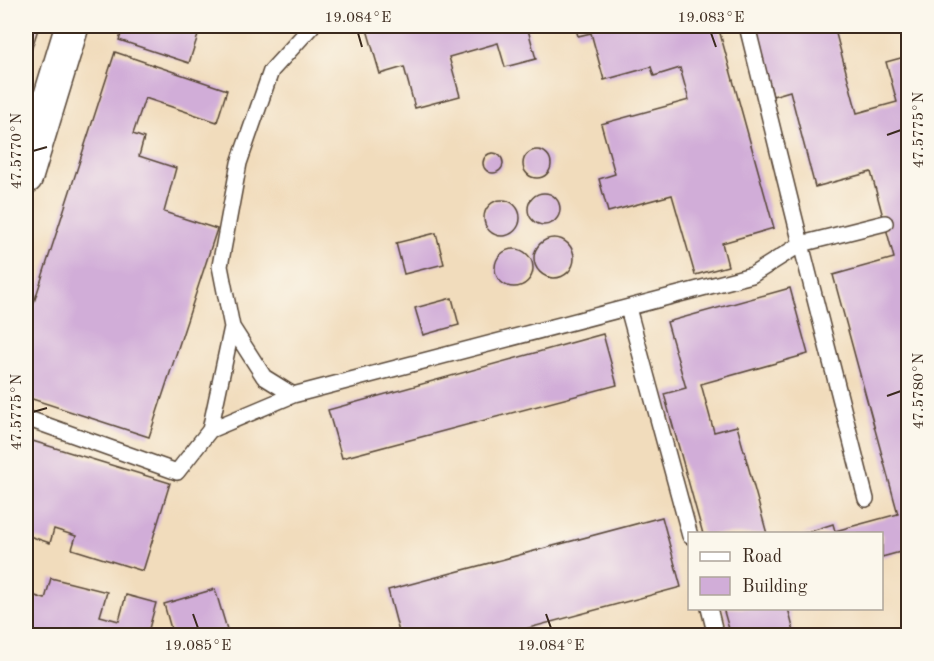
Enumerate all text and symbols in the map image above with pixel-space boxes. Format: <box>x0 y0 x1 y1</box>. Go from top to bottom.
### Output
text: 19.084°E <box>325 11 391 26</box>
text: 19.083°E <box>678 11 744 26</box>
text: 47.5775°N <box>912 91 927 168</box>
text: 47.5770°N <box>10 112 25 189</box>
text: 47.5780°N <box>912 352 927 429</box>
text: 47.5775°N <box>10 373 25 450</box>
legend <box>688 532 883 610</box>
text: Road <box>742 548 782 566</box>
text: Building <box>742 578 808 596</box>
text: 19.085°E <box>165 639 231 654</box>
text: 19.084°E <box>518 639 584 654</box>

